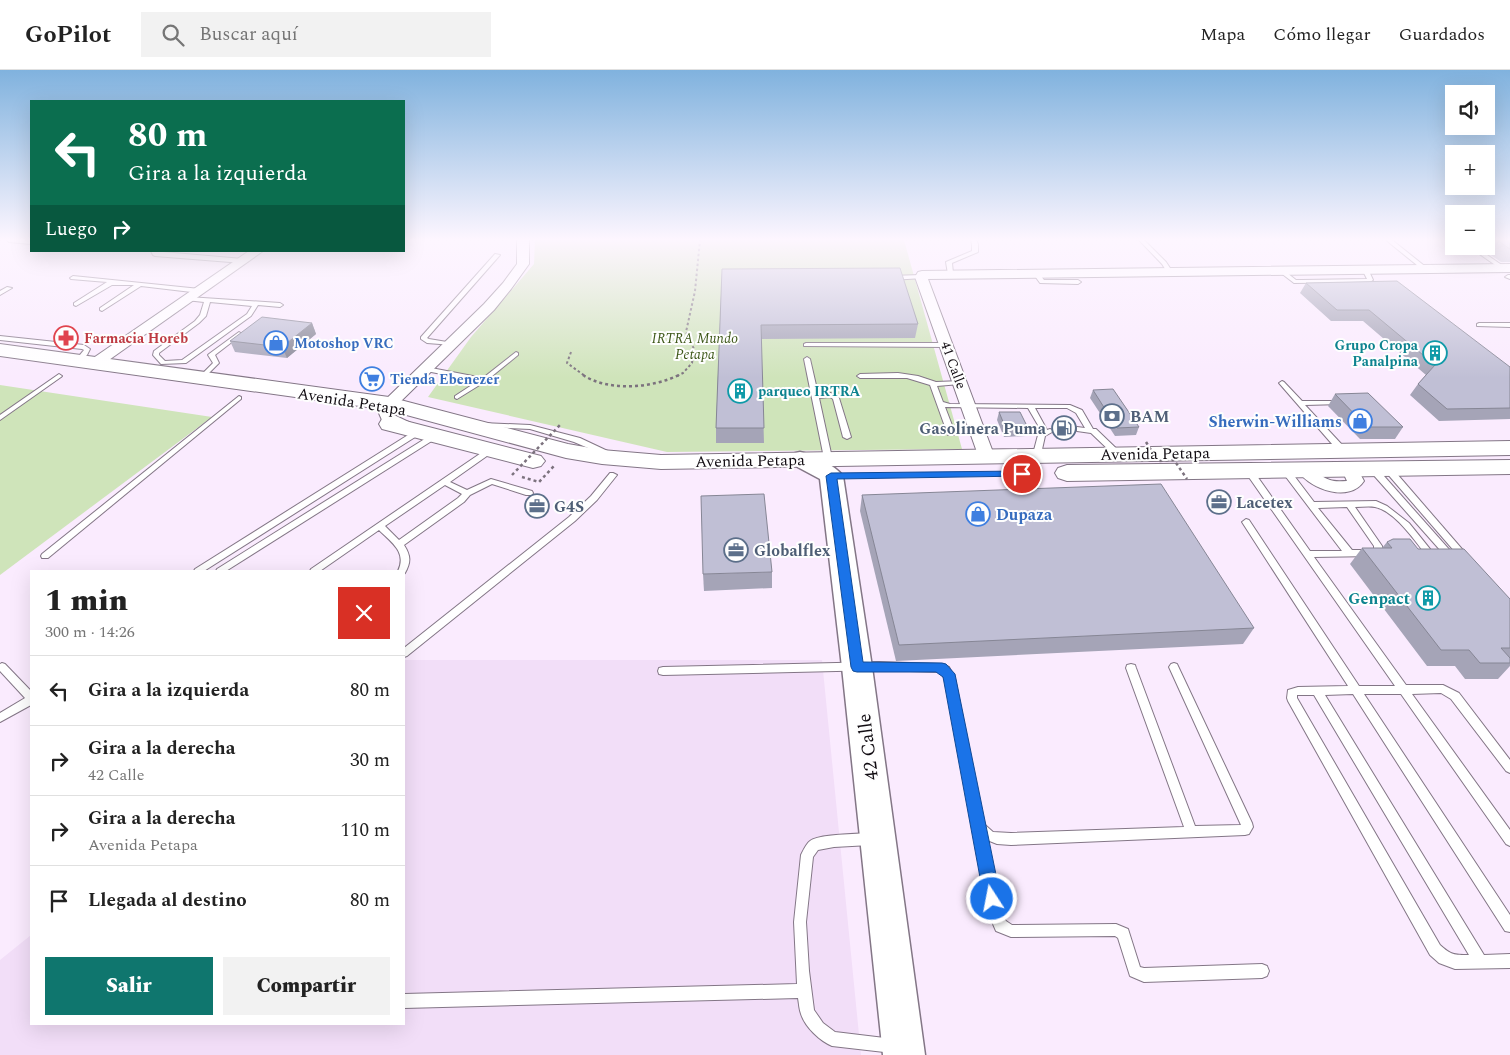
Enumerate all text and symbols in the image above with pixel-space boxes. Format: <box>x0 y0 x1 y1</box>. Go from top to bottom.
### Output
search box <box>141 12 491 57</box>
text: GoPilot <box>25 17 111 53</box>
text: Buscar aquí <box>199 20 298 49</box>
icon: search <box>159 21 187 49</box>
text: Mapa <box>1200 21 1245 48</box>
text: Cómo llegar <box>1273 21 1371 48</box>
text: Guardados <box>1399 21 1485 48</box>
map controls <box>1445 85 1495 255</box>
button: sound <box>1445 85 1495 135</box>
text: 80 m <box>128 109 208 162</box>
icon: left <box>45 120 110 185</box>
button: + <box>1445 145 1495 195</box>
text: Gira a la izquierda <box>128 157 307 190</box>
button: − <box>1445 205 1495 255</box>
text: Luego <box>45 215 97 244</box>
icon: right <box>107 215 135 243</box>
pharmacy icon: Farmacia Horeb <box>53 325 79 351</box>
place label: Farmacia Horeb <box>84 328 188 349</box>
park label: IRTRA Mundo Petapa <box>652 328 738 365</box>
shop icon: Motoshop VRC <box>263 330 289 356</box>
place label: Motoshop VRC <box>294 333 393 354</box>
place label: Grupo Cropa Panalpina <box>1335 335 1419 372</box>
street label: 41 Calle <box>935 338 972 392</box>
building icon: Grupo Cropa Panalpina <box>1422 340 1448 366</box>
supermarket icon: Tienda Ebenezer <box>359 366 385 392</box>
place label: Tienda Ebenezer <box>390 369 499 390</box>
building icon: parqueo IRTRA <box>727 378 753 404</box>
place label: parqueo IRTRA <box>758 381 861 402</box>
street label: Avenida Petapa <box>296 382 408 422</box>
bank icon: BAM <box>1099 403 1125 429</box>
place label: BAM <box>1130 405 1170 429</box>
shop icon: Sherwin-Williams <box>1347 408 1373 434</box>
place label: Sherwin-Williams <box>1209 410 1342 434</box>
fuel station icon: Gasolinera Puma <box>1051 415 1077 441</box>
place label: Gasolinera Puma <box>919 417 1047 441</box>
street label: Avenida Petapa <box>1100 441 1210 467</box>
street label: Avenida Petapa <box>695 448 805 474</box>
pin <box>1001 453 1043 495</box>
icon: arrive <box>1008 460 1036 488</box>
office icon: Lacetex <box>1206 489 1232 515</box>
place label: Lacetex <box>1236 491 1293 515</box>
office icon: G4S <box>524 493 550 519</box>
place label: G4S <box>554 495 584 519</box>
shop icon: Dupaza <box>965 501 991 527</box>
place label: Dupaza <box>996 503 1053 527</box>
office icon: Globalflex <box>723 537 749 563</box>
place label: Globalflex <box>754 539 831 563</box>
text: 1 min <box>45 578 128 624</box>
building icon: Genpact <box>1415 585 1441 611</box>
button: close <box>338 587 390 639</box>
place label: Genpact <box>1348 587 1410 611</box>
text: 300 m · 14:26 <box>45 620 135 644</box>
text: Gira a la izquierda <box>88 676 249 705</box>
text: 80 m <box>350 676 390 705</box>
icon: left <box>45 677 73 705</box>
street label: 42 Calle <box>850 712 887 782</box>
text: Gira a la derecha <box>88 734 235 763</box>
text: 30 m <box>350 746 390 775</box>
icon: right <box>45 747 73 775</box>
text: 42 Calle <box>88 763 145 787</box>
text: Gira a la derecha <box>88 804 235 833</box>
text: 110 m <box>340 816 390 845</box>
icon: right <box>45 817 73 845</box>
text: Avenida Petapa <box>88 833 198 857</box>
position arrow <box>965 872 1017 924</box>
text: Llegada al destino <box>88 886 247 915</box>
text: 80 m <box>350 886 390 915</box>
icon: arrive <box>45 887 73 915</box>
button: Salir <box>45 957 213 1015</box>
button: Compartir <box>223 957 390 1015</box>

